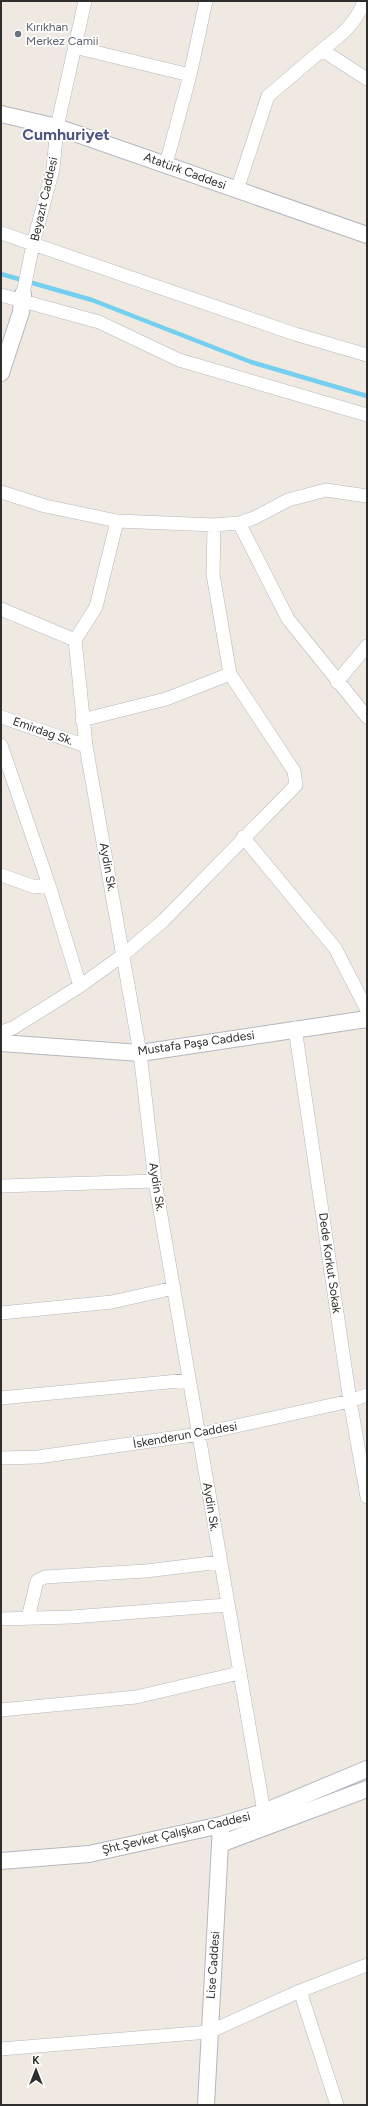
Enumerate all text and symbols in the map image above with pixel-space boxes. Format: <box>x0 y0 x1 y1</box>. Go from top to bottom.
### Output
place label: Kırıkhan Merkez Camii <box>26 20 98 48</box>
marker: Kırıkhan Merkez Camii <box>13 29 23 39</box>
district label: Cumhuriyet <box>22 125 110 144</box>
street label: Atatürk Caddesi <box>142 150 228 192</box>
street label: Beyazıt Caddesi <box>28 156 60 242</box>
street label: Emirdag Sk. <box>11 714 75 748</box>
street label: Aydin Sk. <box>97 841 119 893</box>
street label: Mustafa Paşa Caddesi <box>137 1028 255 1058</box>
street label: Aydin Sk. <box>146 1162 168 1212</box>
street label: Dede Korkut Sokak <box>316 1212 344 1314</box>
street label: İskenderun Caddesi <box>132 1419 238 1451</box>
street label: Aydin Sk. <box>200 1482 222 1532</box>
street label: Şht.Şevket Çalışkan Caddesi <box>100 1809 252 1857</box>
street label: Lise Caddesi <box>204 1931 222 1999</box>
north arrow <box>16 2050 56 2090</box>
text: K <box>32 2054 40 2067</box>

